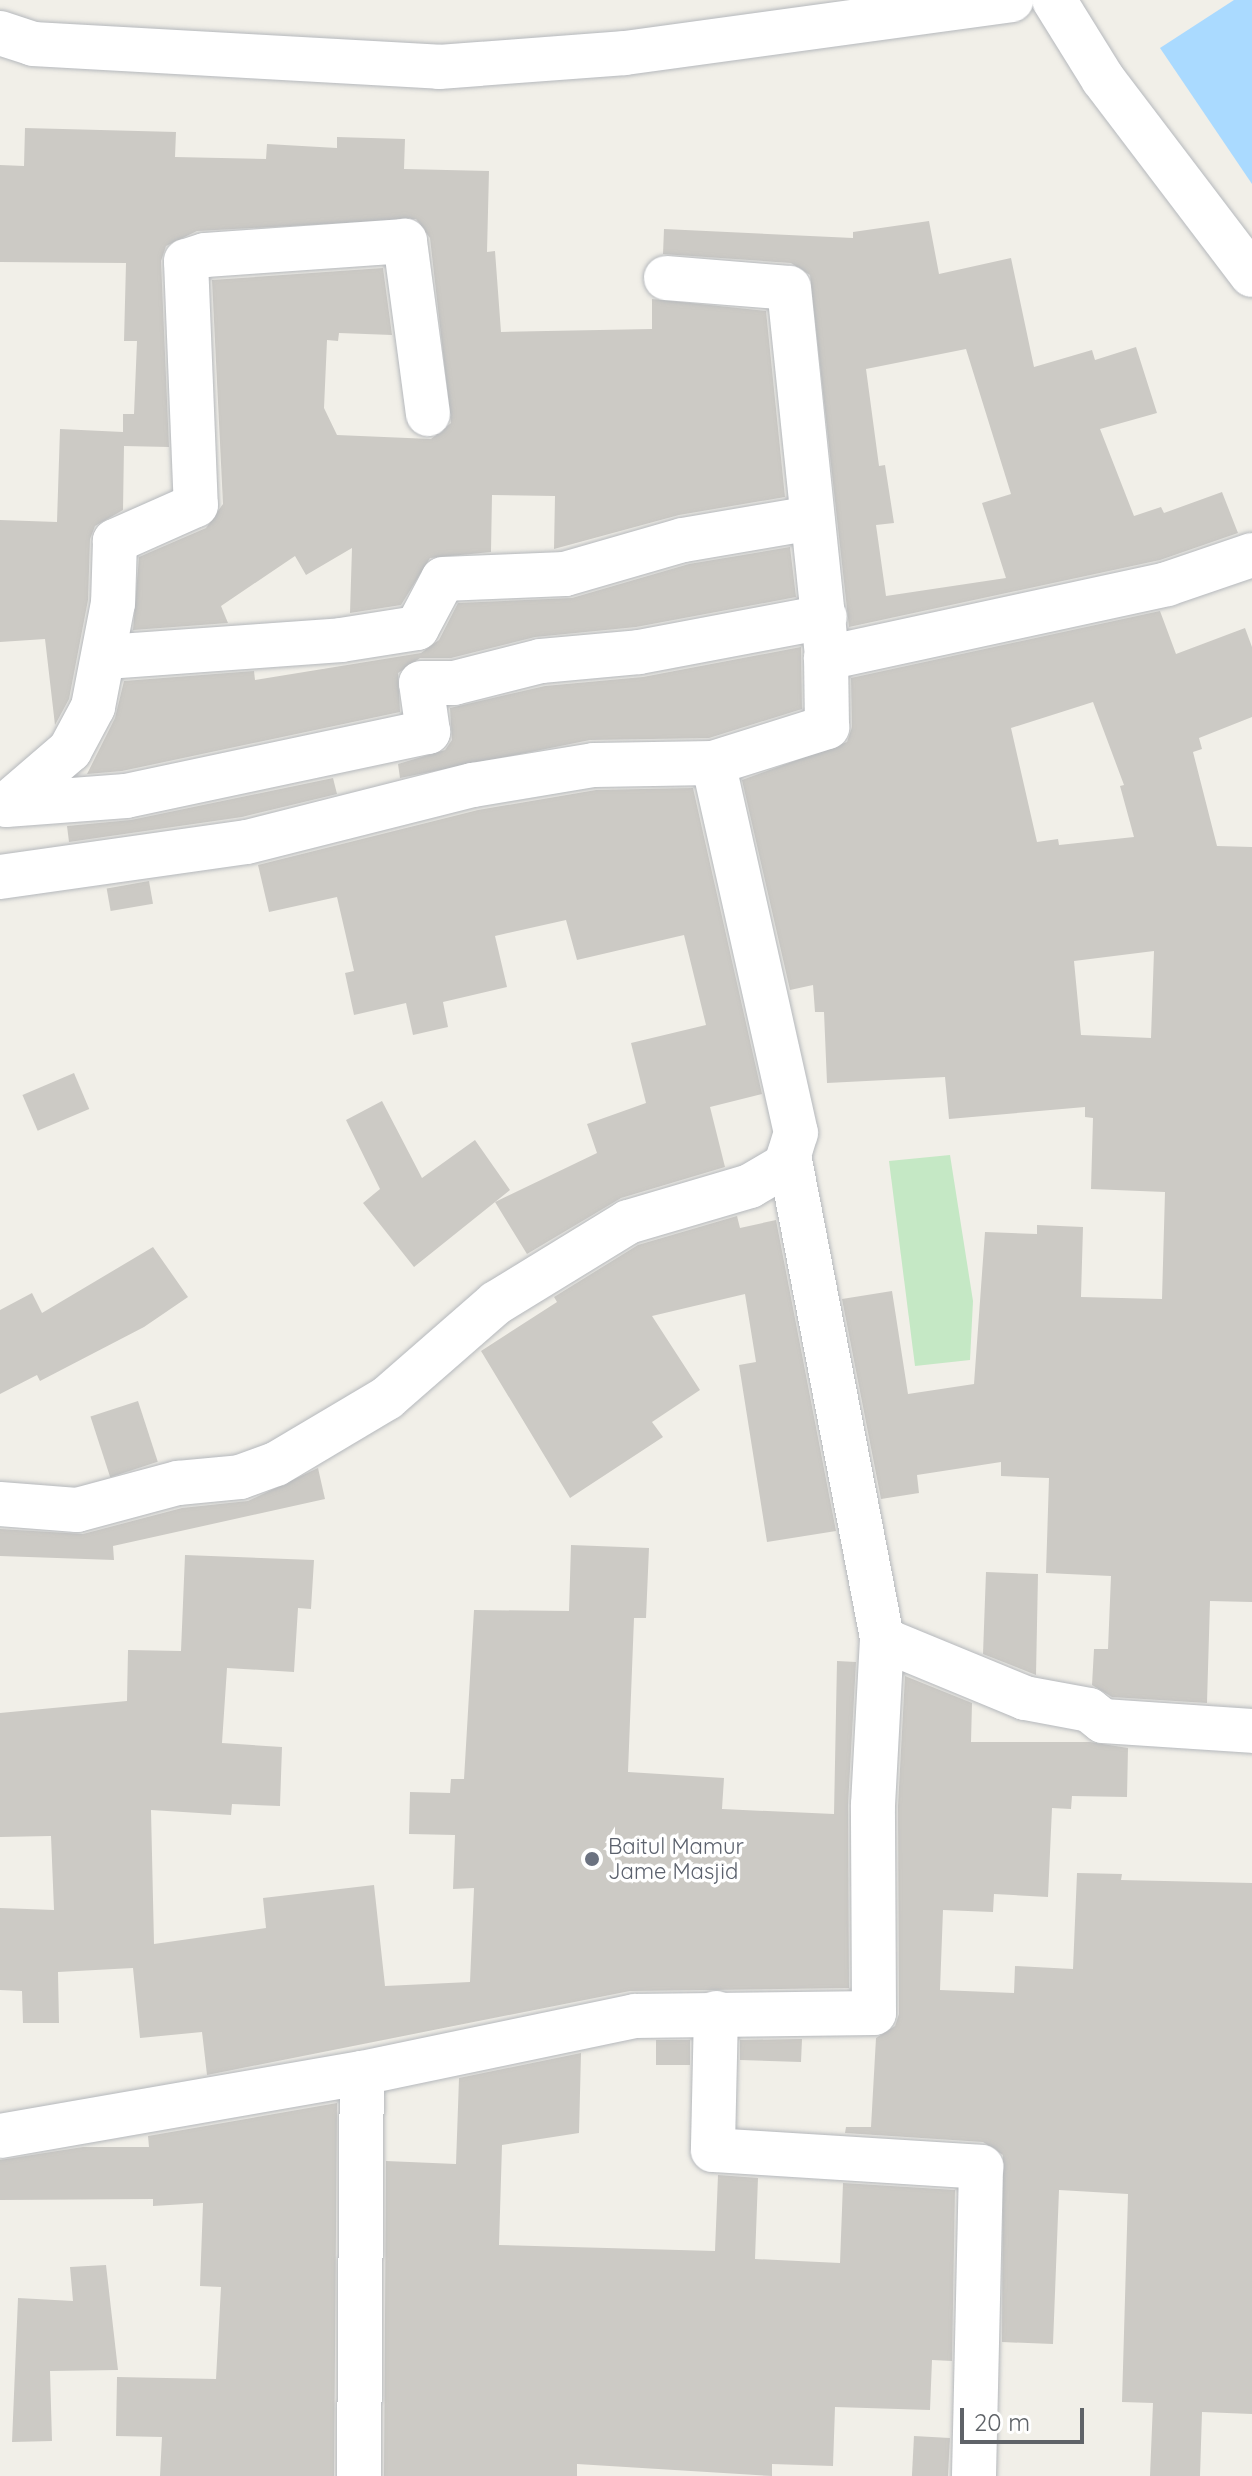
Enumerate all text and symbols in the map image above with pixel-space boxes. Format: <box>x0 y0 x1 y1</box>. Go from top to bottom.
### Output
place label: Baitul Mamur Jame Masjid <box>608 1833 744 1884</box>
marker: Baitul Mamur Jame Masjid <box>583 1850 601 1868</box>
scale bar <box>964 2392 1088 2442</box>
text: 20 m <box>974 2407 1030 2437</box>

